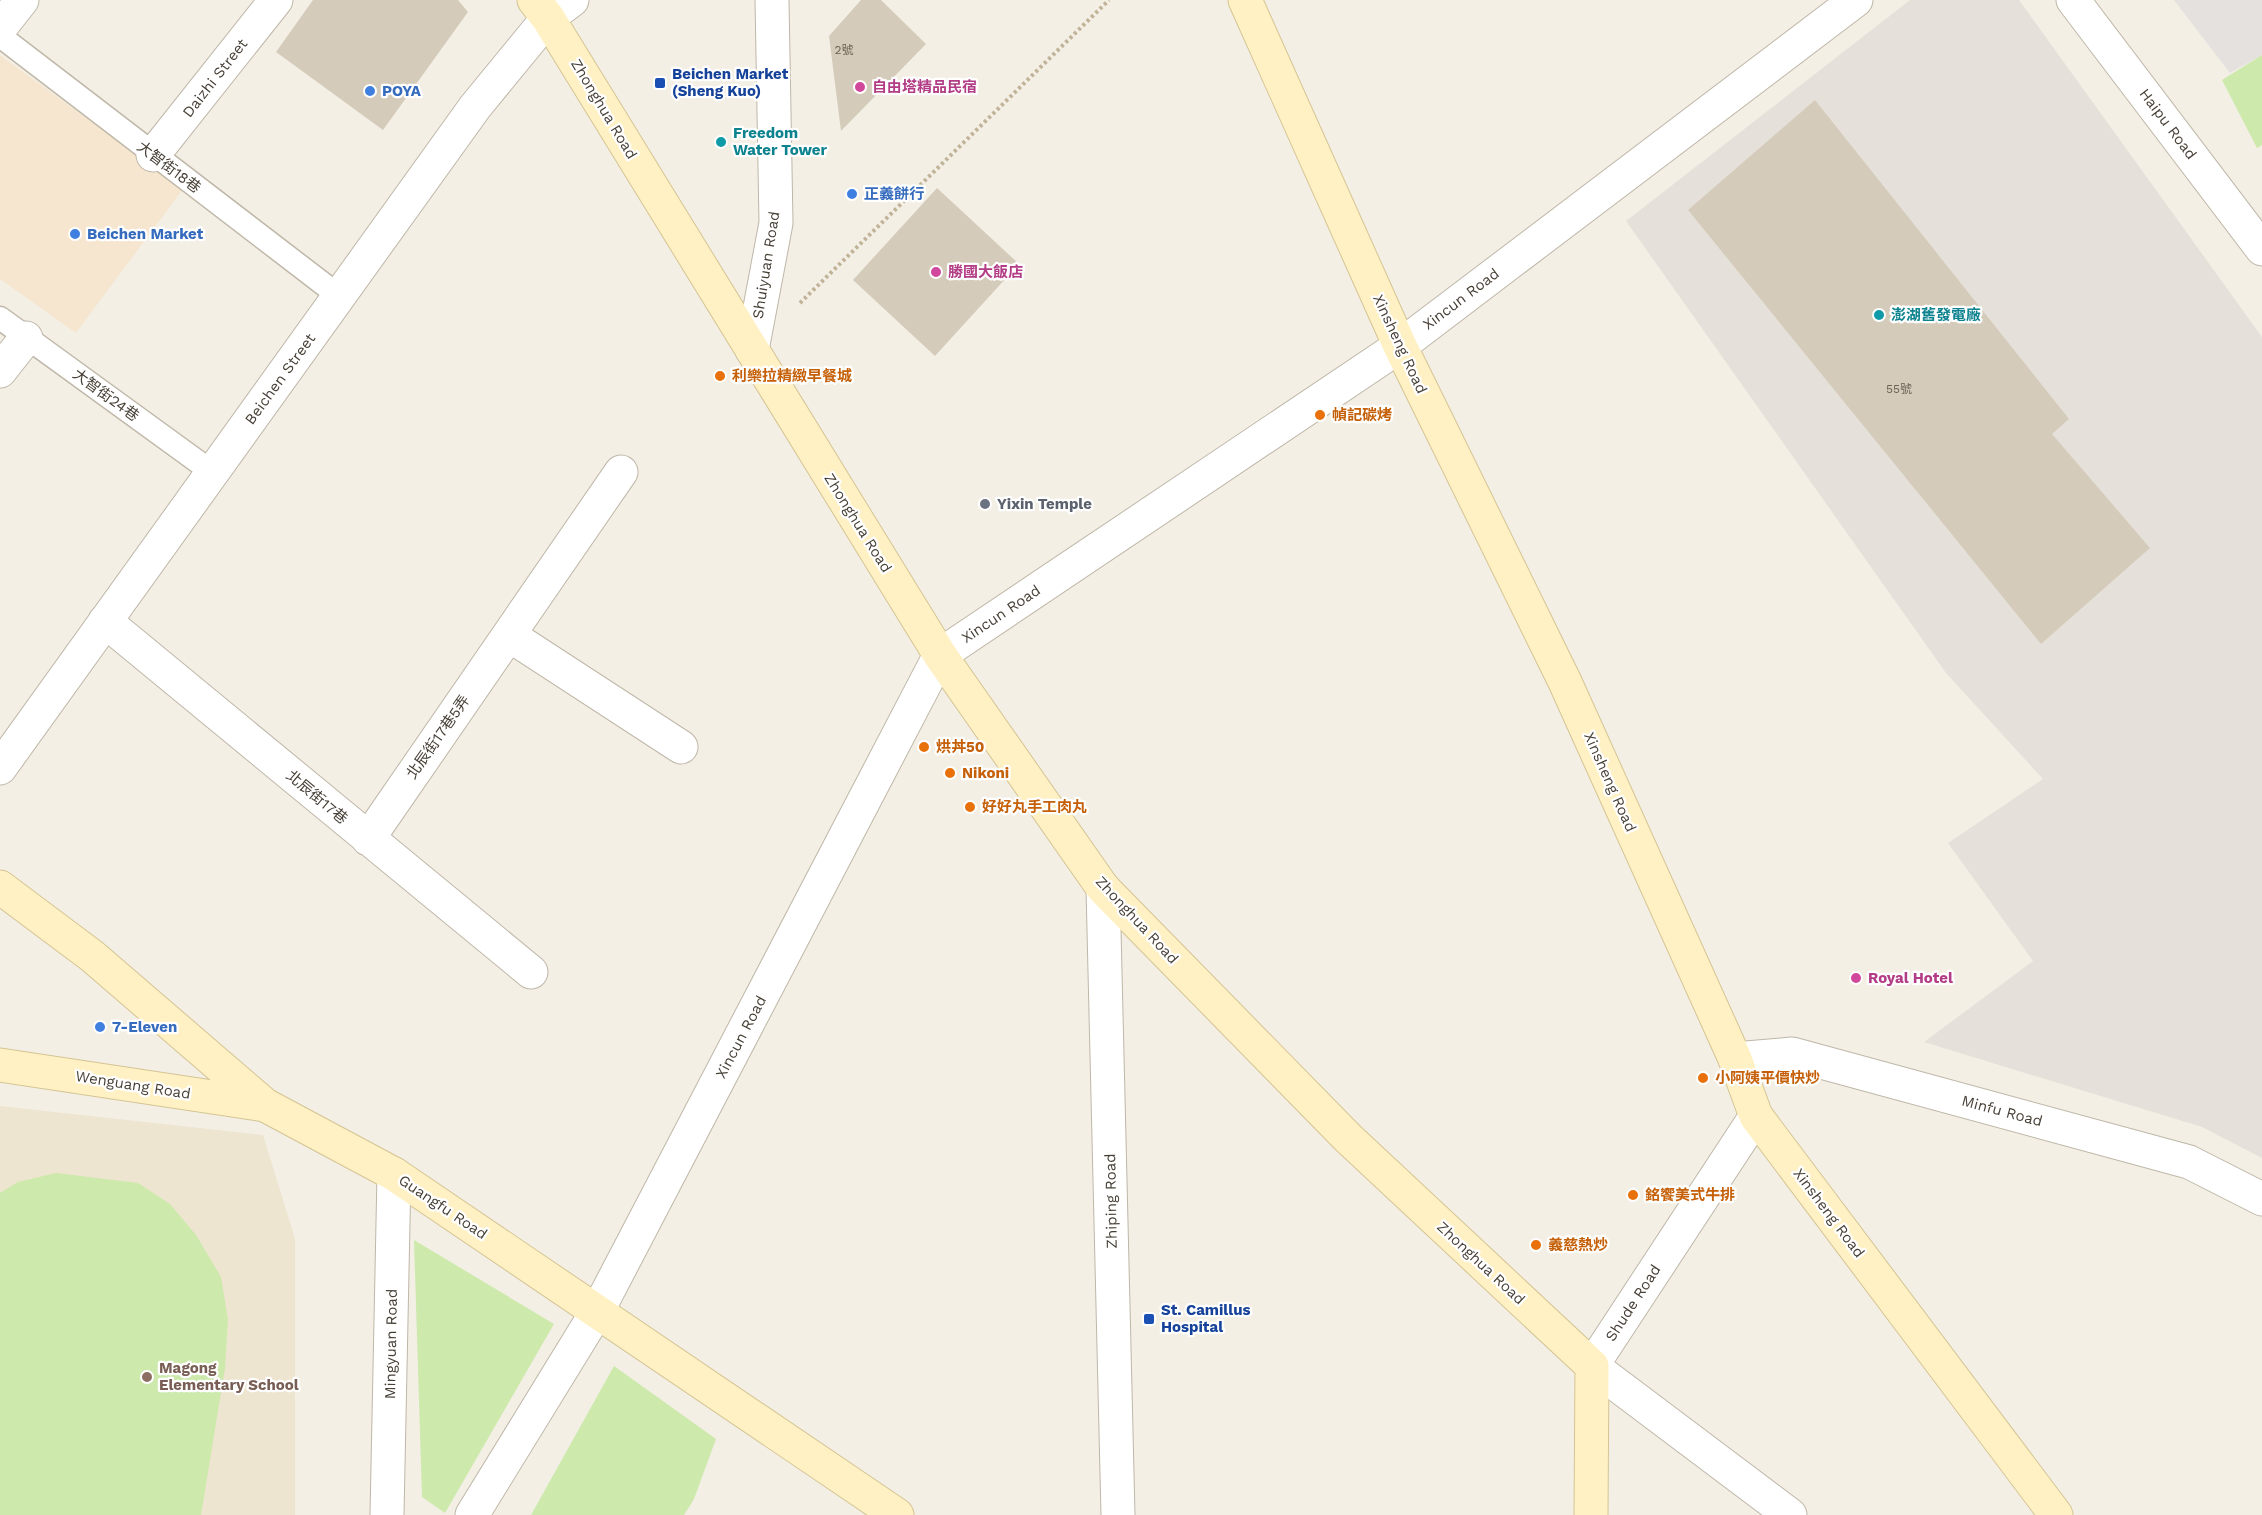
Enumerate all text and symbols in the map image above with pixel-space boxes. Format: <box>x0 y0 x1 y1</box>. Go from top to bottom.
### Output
street label: Daizhi Street <box>179 35 252 121</box>
house number: 2號 <box>835 43 854 57</box>
street label: Zhonghua Road <box>567 56 641 162</box>
place label: Beichen Market (Sheng Kuo) <box>672 65 789 100</box>
marker: Beichen Market (Sheng Kuo) <box>653 76 667 90</box>
place label: 自由塔精品民宿 <box>872 78 977 96</box>
marker: 自由塔精品民宿 <box>853 80 867 94</box>
place label: POYA <box>382 82 422 100</box>
marker: POYA <box>363 84 377 98</box>
street label: Haipu Road <box>2136 85 2200 163</box>
place label: Freedom Water Tower <box>733 124 827 159</box>
marker: Freedom Water Tower <box>714 135 728 149</box>
street label: 大智街18巷 <box>134 137 204 197</box>
place label: 正義餅行 <box>864 185 924 203</box>
marker: 正義餅行 <box>845 187 859 201</box>
street label: Shuiyuan Road <box>749 210 783 320</box>
place label: Beichen Market <box>87 225 204 243</box>
marker: Beichen Market <box>68 227 82 241</box>
place label: 勝國大飯店 <box>948 263 1023 281</box>
street label: Xincun Road <box>1419 264 1503 334</box>
marker: 勝國大飯店 <box>929 265 943 279</box>
street label: Xinsheng Road <box>1369 292 1431 396</box>
place label: 澎湖舊發電廠 <box>1891 306 1981 324</box>
marker: 澎湖舊發電廠 <box>1872 308 1886 322</box>
street label: Beichen Street <box>241 329 320 428</box>
street label: 大智街24巷 <box>69 365 143 425</box>
place label: 利樂拉精緻早餐城 <box>732 367 852 385</box>
marker: 利樂拉精緻早餐城 <box>713 369 727 383</box>
house number: 55號 <box>1886 382 1912 396</box>
place label: 幀記碳烤 <box>1332 406 1392 424</box>
marker: 幀記碳烤 <box>1313 408 1327 422</box>
street label: Zhonghua Road <box>820 470 896 576</box>
place label: Yixin Temple <box>997 495 1092 513</box>
marker: Yixin Temple <box>978 497 992 511</box>
street label: Xincun Road <box>958 581 1044 647</box>
street label: 北辰街17巷5弄 <box>403 692 473 782</box>
street label: Xinsheng Road <box>1580 729 1640 835</box>
place label: 烘丼50 <box>936 738 984 756</box>
marker: 烘丼50 <box>917 740 931 754</box>
place label: Nikoni <box>962 764 1009 782</box>
street label: 北辰街17巷 <box>283 766 351 828</box>
marker: Nikoni <box>943 766 957 780</box>
place label: 好好丸手工肉丸 <box>982 798 1087 816</box>
marker: 好好丸手工肉丸 <box>963 800 977 814</box>
street label: Zhonghua Road <box>1092 872 1182 968</box>
place label: Royal Hotel <box>1868 969 1953 987</box>
marker: Royal Hotel <box>1849 971 1863 985</box>
street label: Xincun Road <box>712 993 770 1081</box>
place label: 7-Eleven <box>112 1018 177 1036</box>
marker: 7-Eleven <box>93 1020 107 1034</box>
street label: Wenguang Road <box>74 1067 192 1103</box>
place label: 小阿姨平價快炒 <box>1715 1069 1820 1087</box>
marker: 小阿姨平價快炒 <box>1696 1071 1710 1085</box>
street label: Minfu Road <box>1960 1092 2044 1130</box>
street label: Zhiping Road <box>1101 1153 1121 1249</box>
street label: Xinsheng Road <box>1790 1165 1868 1261</box>
street label: Guangfu Road <box>395 1171 491 1243</box>
place label: 銘饗美式牛排 <box>1645 1186 1735 1204</box>
marker: 銘饗美式牛排 <box>1626 1188 1640 1202</box>
street label: Zhonghua Road <box>1433 1218 1529 1308</box>
place label: 義慈熱炒 <box>1548 1236 1608 1254</box>
marker: 義慈熱炒 <box>1529 1238 1543 1252</box>
street label: Shude Road <box>1602 1261 1664 1345</box>
street label: Mingyuan Road <box>381 1289 401 1399</box>
place label: St. Camillus Hospital <box>1161 1301 1250 1336</box>
marker: St. Camillus Hospital <box>1142 1312 1156 1326</box>
place label: Magong Elementary School <box>159 1359 299 1394</box>
marker: Magong Elementary School <box>140 1370 154 1384</box>

